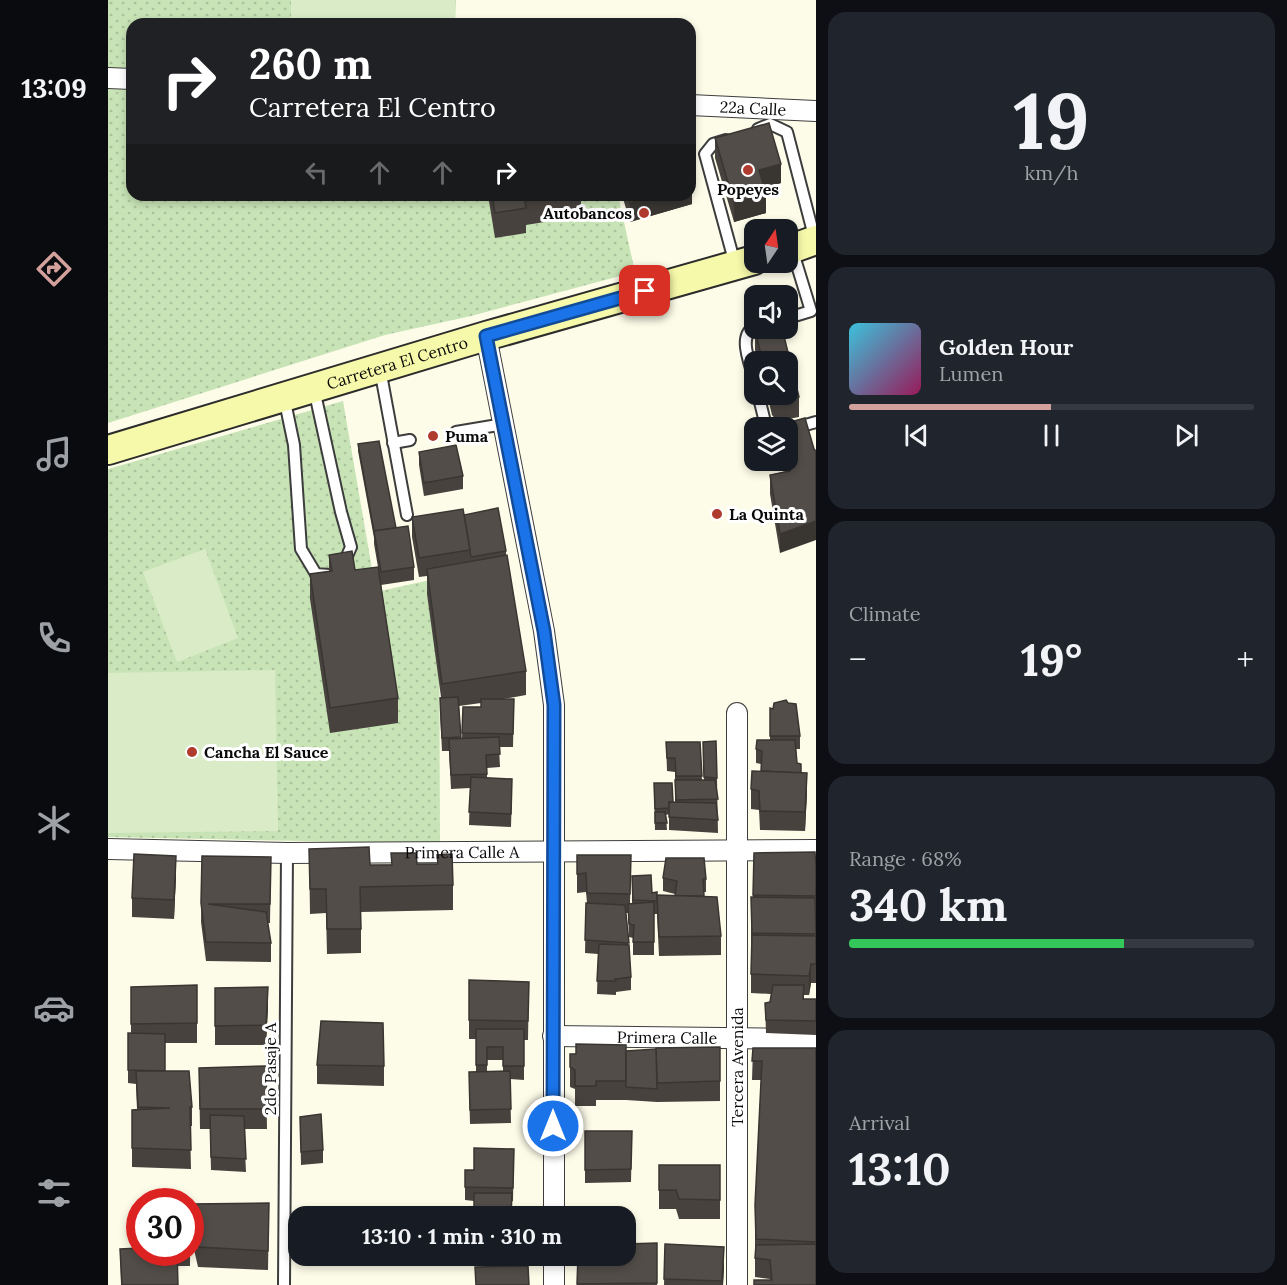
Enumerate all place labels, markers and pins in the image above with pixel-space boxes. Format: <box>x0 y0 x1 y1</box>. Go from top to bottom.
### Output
marker: Popeyes <box>741 163 755 177</box>
place label: Popeyes <box>717 179 779 199</box>
place label: Autobancos <box>543 203 632 223</box>
marker: Autobancos <box>637 206 651 220</box>
pin <box>619 265 670 316</box>
place label: Puma <box>445 426 489 446</box>
marker: Puma <box>426 429 440 443</box>
place label: La Quinta <box>729 504 804 524</box>
marker: La Quinta <box>710 507 724 521</box>
place label: Cancha El Sauce <box>204 742 329 762</box>
marker: Cancha El Sauce <box>185 745 199 759</box>

